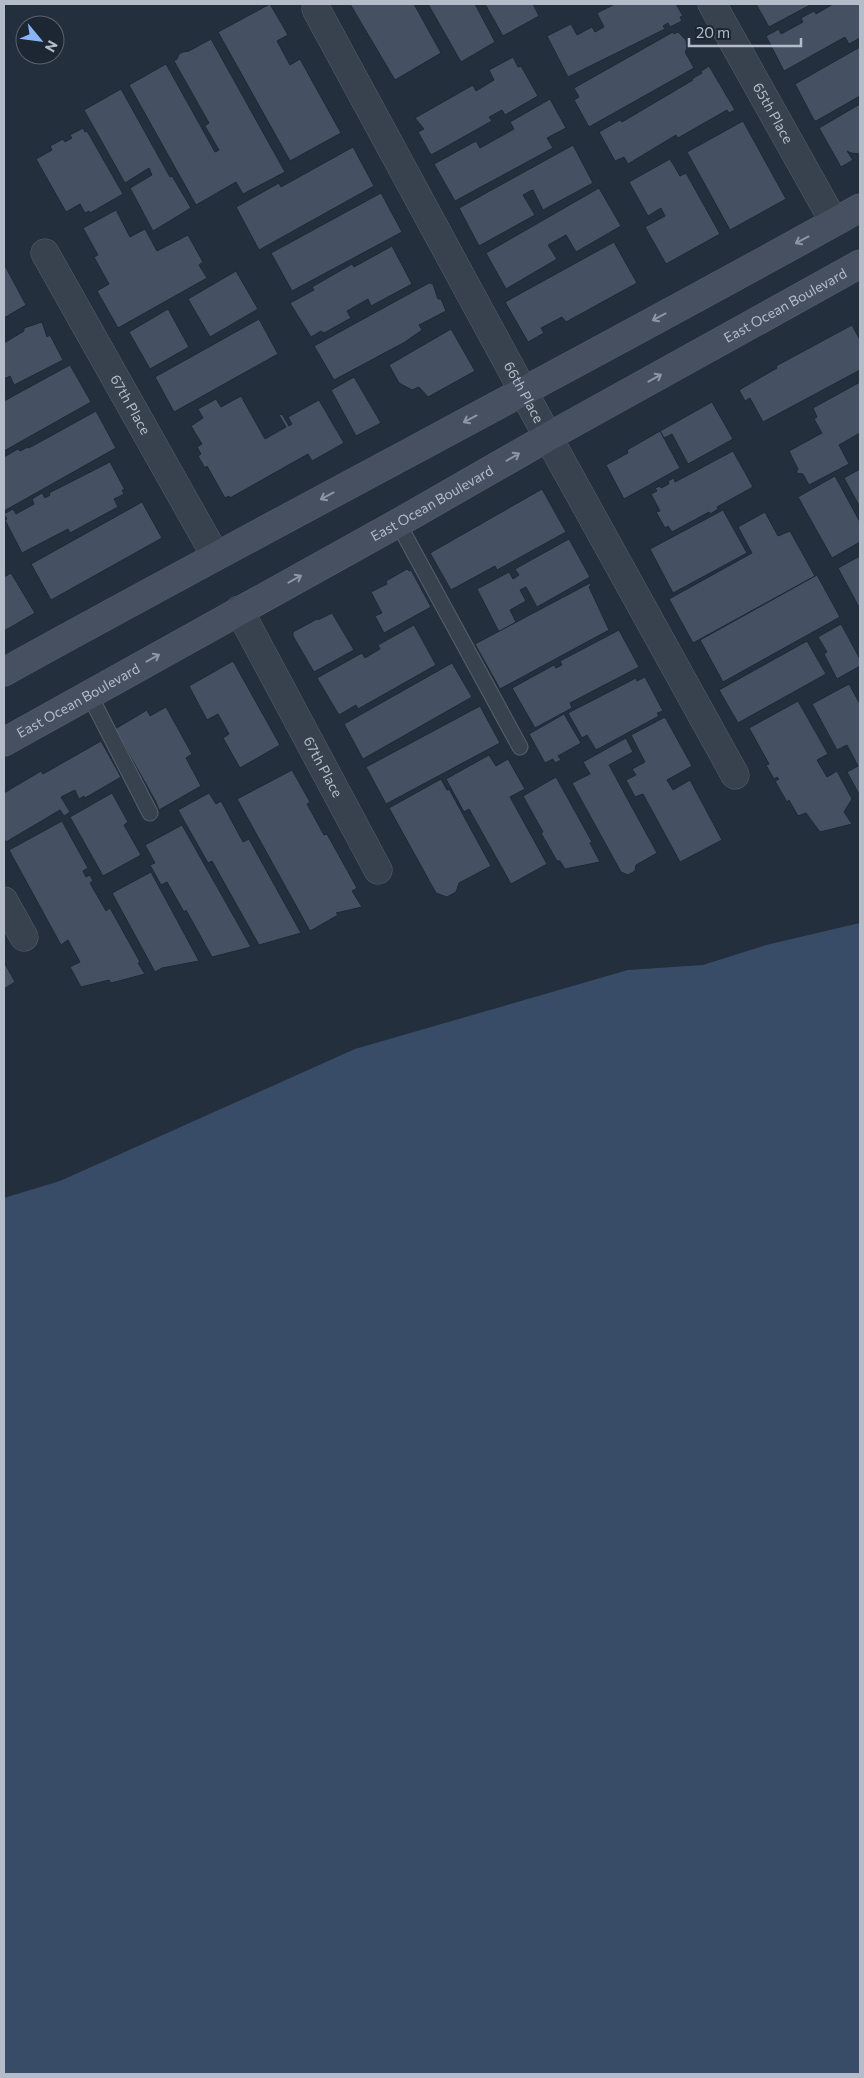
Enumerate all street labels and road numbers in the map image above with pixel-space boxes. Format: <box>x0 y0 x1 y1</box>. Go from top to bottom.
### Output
street label: 65th Place <box>750 79 797 146</box>
street label: East Ocean Boulevard <box>721 264 850 346</box>
street label: 66th Place <box>501 358 548 426</box>
street label: 67th Place <box>107 371 154 437</box>
street label: East Ocean Boulevard <box>368 461 496 544</box>
street label: East Ocean Boulevard <box>14 659 143 741</box>
street label: 67th Place <box>300 733 346 800</box>

